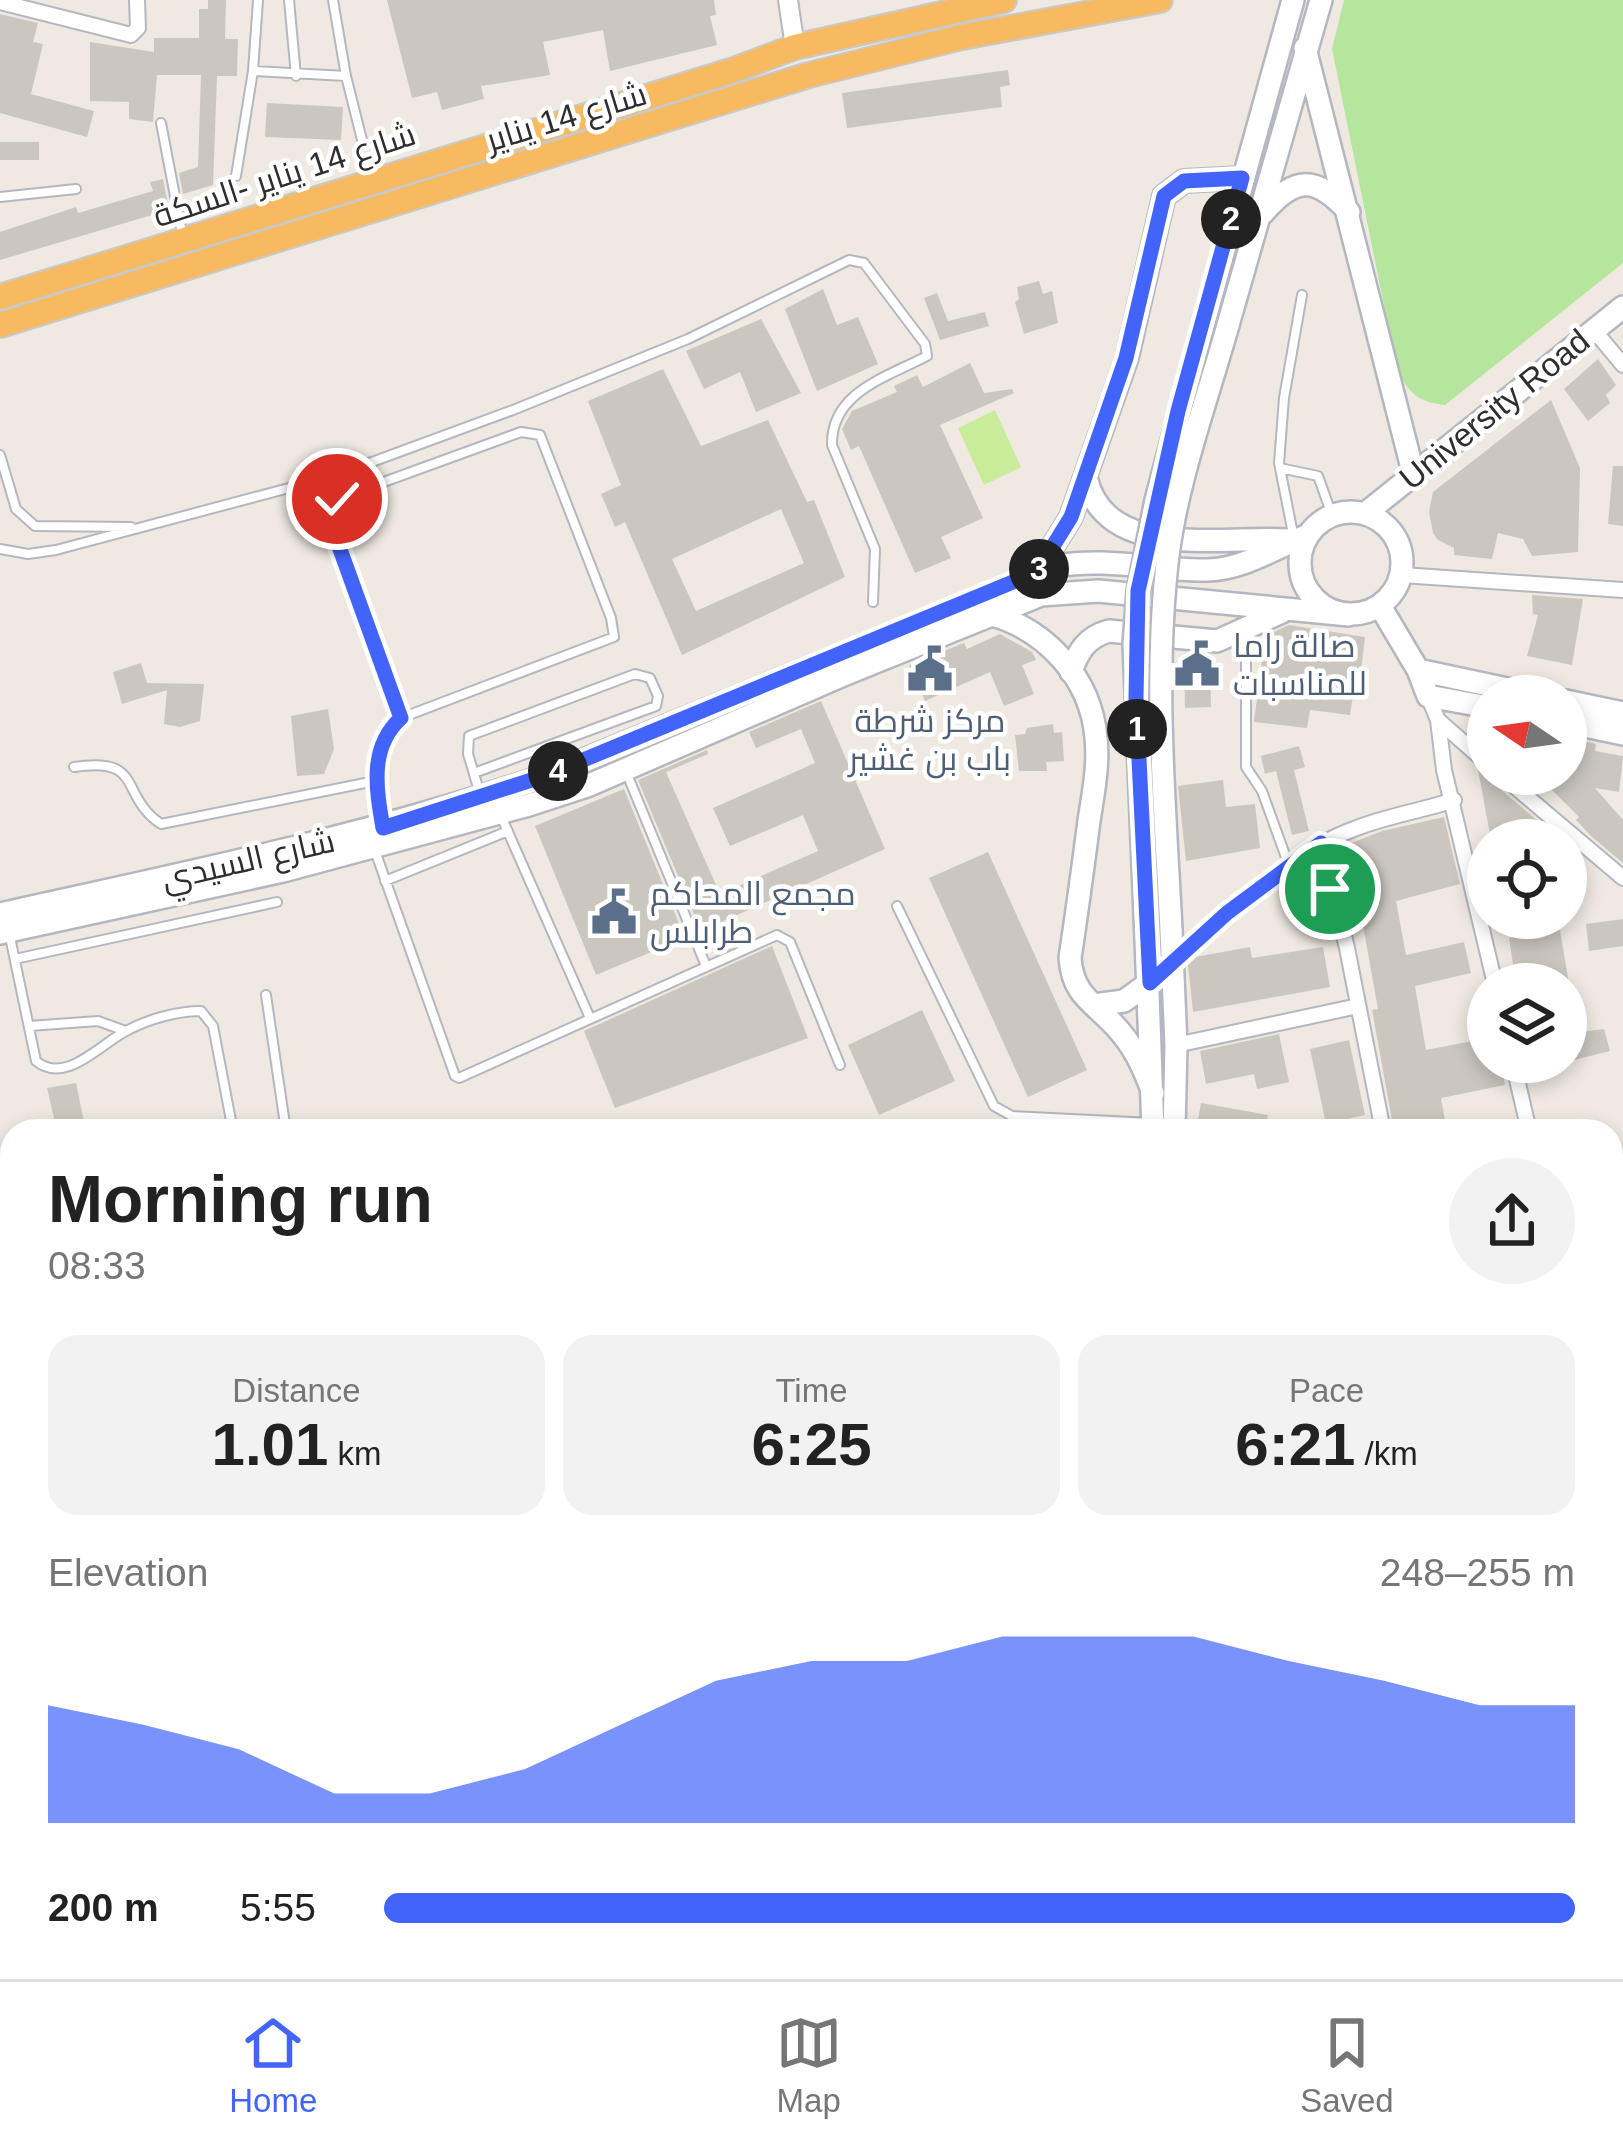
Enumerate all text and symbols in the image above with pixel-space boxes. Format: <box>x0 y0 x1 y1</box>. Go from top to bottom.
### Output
street label: شارع 14 يناير <box>479 75 652 163</box>
street label: شارع 14 يناير -السكة <box>149 115 421 238</box>
pin: 2 <box>1201 189 1261 249</box>
text: 2 <box>1222 200 1240 237</box>
street label: University Road <box>1392 322 1596 497</box>
pin <box>286 448 388 550</box>
icon: check <box>304 466 370 532</box>
pin: 3 <box>1009 539 1069 599</box>
text: 3 <box>1030 550 1048 587</box>
place label: صالة راما للمناسبات <box>1233 627 1367 702</box>
public building icon: صالة راما للمناسبات <box>1172 639 1222 689</box>
public building icon: مركز شرطة باب بن غشير <box>905 644 955 694</box>
north arrow <box>1467 675 1587 795</box>
map controls <box>1467 675 1587 1083</box>
pin: 1 <box>1107 699 1167 759</box>
place label: مركز شرطة باب بن غشير <box>847 702 1011 779</box>
text: 1 <box>1128 710 1146 747</box>
pin: 4 <box>528 741 588 801</box>
text: 4 <box>549 752 567 789</box>
button: locate <box>1467 819 1587 939</box>
street label: شارع السيدي <box>158 822 340 904</box>
pin <box>1279 838 1381 940</box>
icon: arrive <box>1297 856 1363 922</box>
place label: مجمع المحاكم طرابلس <box>650 875 856 952</box>
public building icon: مجمع المحاكم طرابلس <box>589 887 639 937</box>
button: layers <box>1467 963 1587 1083</box>
button: share <box>1449 1158 1575 1284</box>
text: Morning run <box>48 1162 433 1236</box>
text: 08:33 <box>48 1244 146 1287</box>
text: Distance <box>232 1372 361 1409</box>
text: Time <box>775 1372 848 1409</box>
text: Pace <box>1289 1372 1364 1409</box>
text: 1.01 <box>212 1411 328 1478</box>
text: 6:25 <box>751 1411 872 1478</box>
text: 6:21 <box>1235 1411 1355 1478</box>
text: km <box>328 1435 381 1472</box>
text: /km <box>1355 1435 1418 1472</box>
text: Elevation <box>48 1551 208 1594</box>
text: 248–255 m <box>1380 1551 1575 1594</box>
text: 200 m <box>48 1886 159 1929</box>
text: 5:55 <box>240 1886 316 1929</box>
tab: Home <box>229 2010 317 2120</box>
tab: Map <box>776 2010 842 2120</box>
tab: Saved <box>1300 2010 1394 2120</box>

